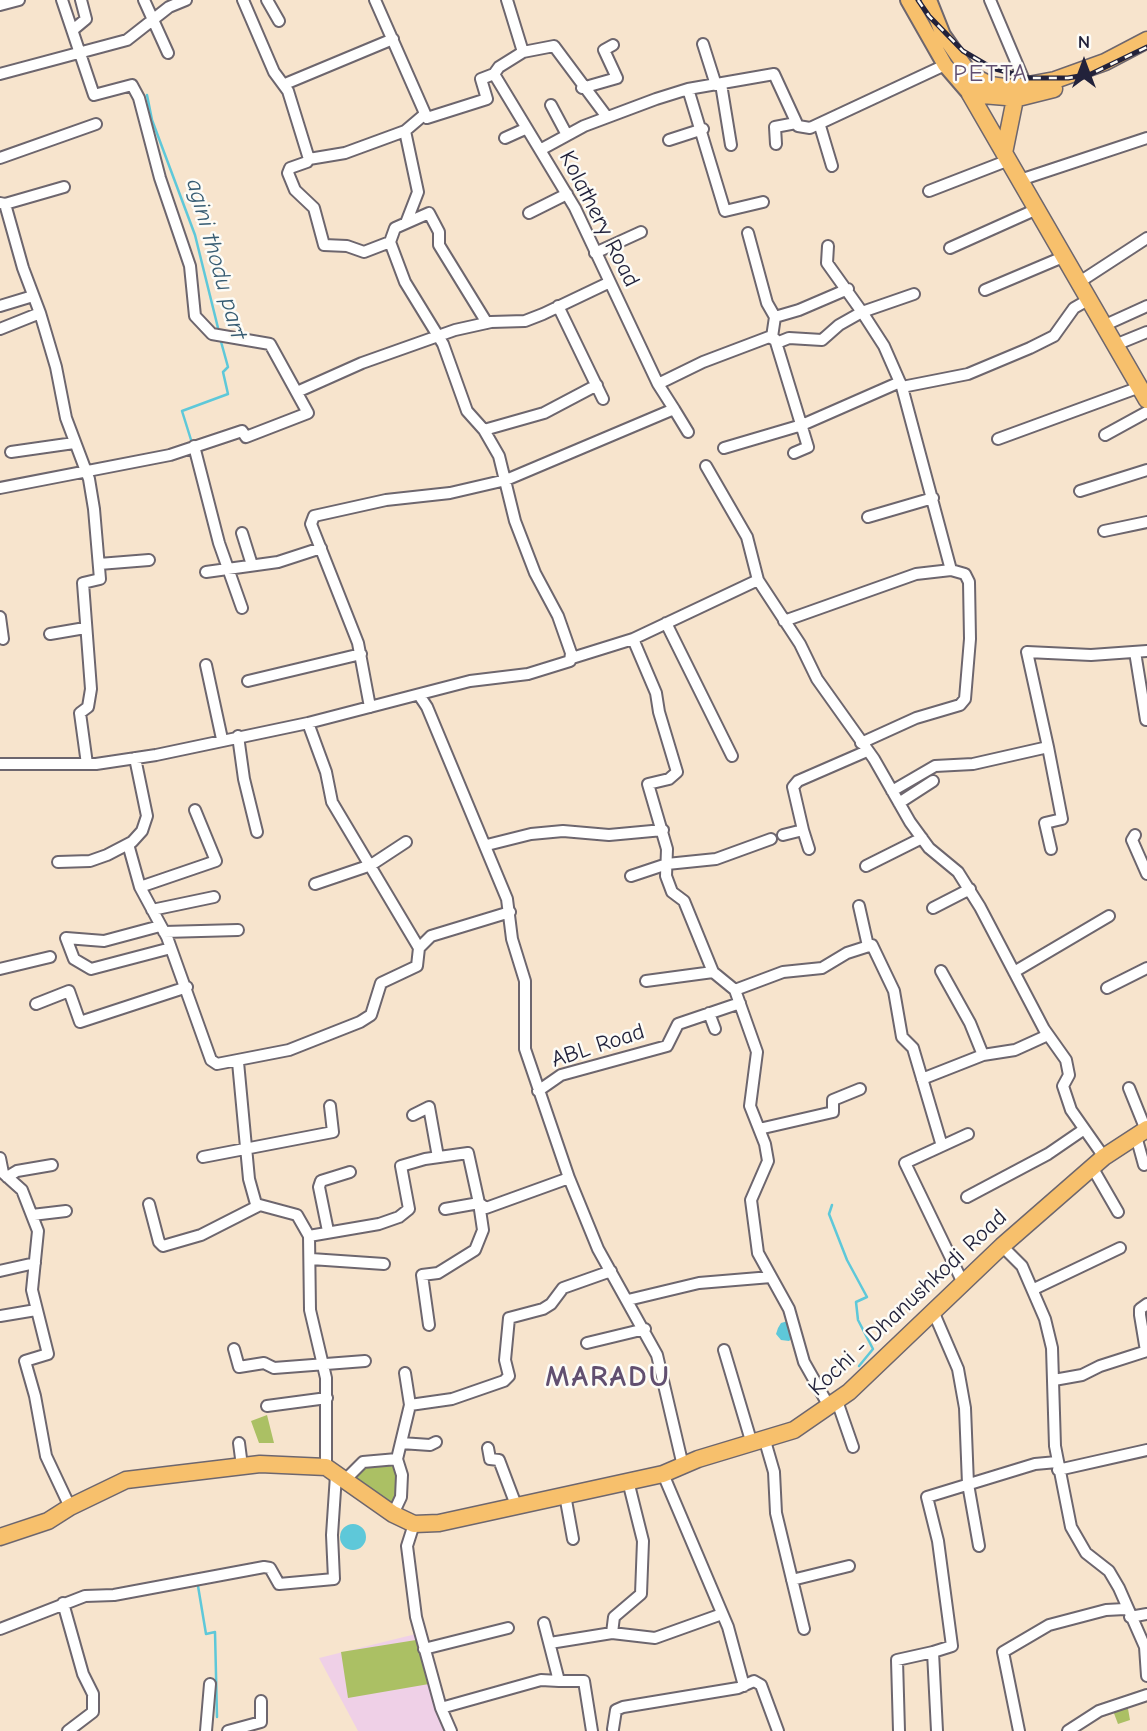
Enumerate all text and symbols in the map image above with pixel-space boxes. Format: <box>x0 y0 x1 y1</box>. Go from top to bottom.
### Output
north arrow <box>1049 28 1119 98</box>
text: N <box>1078 31 1090 53</box>
district label: PETTA <box>954 60 1028 88</box>
street label: Kolathery Road <box>553 146 645 292</box>
water label: agini thodu part <box>179 175 253 343</box>
street label: ABL Road <box>548 1018 648 1074</box>
street label: Kochi - Dhanushkodi Road <box>803 1204 1013 1402</box>
district label: MARADU <box>546 1360 670 1396</box>

